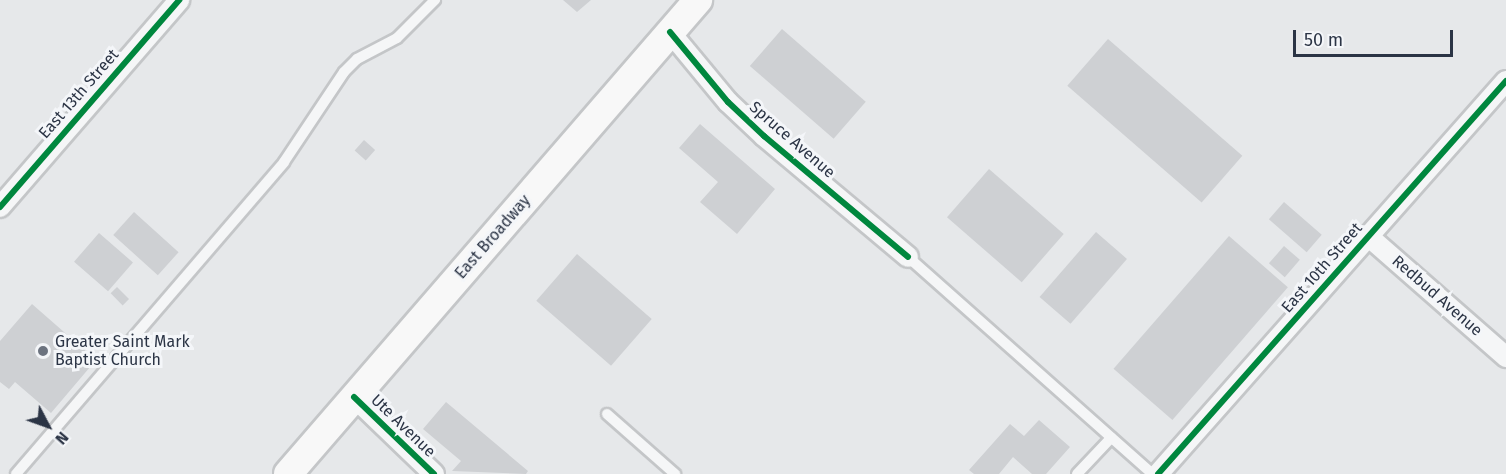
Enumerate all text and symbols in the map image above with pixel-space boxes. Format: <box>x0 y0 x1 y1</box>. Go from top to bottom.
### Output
scale bar <box>1296 18 1456 56</box>
text: 50 m <box>1304 29 1343 51</box>
street label: East 13th Street <box>35 45 123 143</box>
street label: Spruce Avenue <box>745 98 839 182</box>
street label: East Broadway <box>451 191 535 283</box>
street label: East 10th Street <box>1278 219 1366 317</box>
street label: Redbud Avenue <box>1388 252 1486 340</box>
place label: Greater Saint Mark Baptist Church <box>55 332 190 370</box>
marker: Greater Saint Mark Baptist Church <box>36 344 50 358</box>
street label: Ute Avenue <box>367 391 439 461</box>
north arrow <box>18 396 78 456</box>
text: N <box>51 428 73 448</box>

